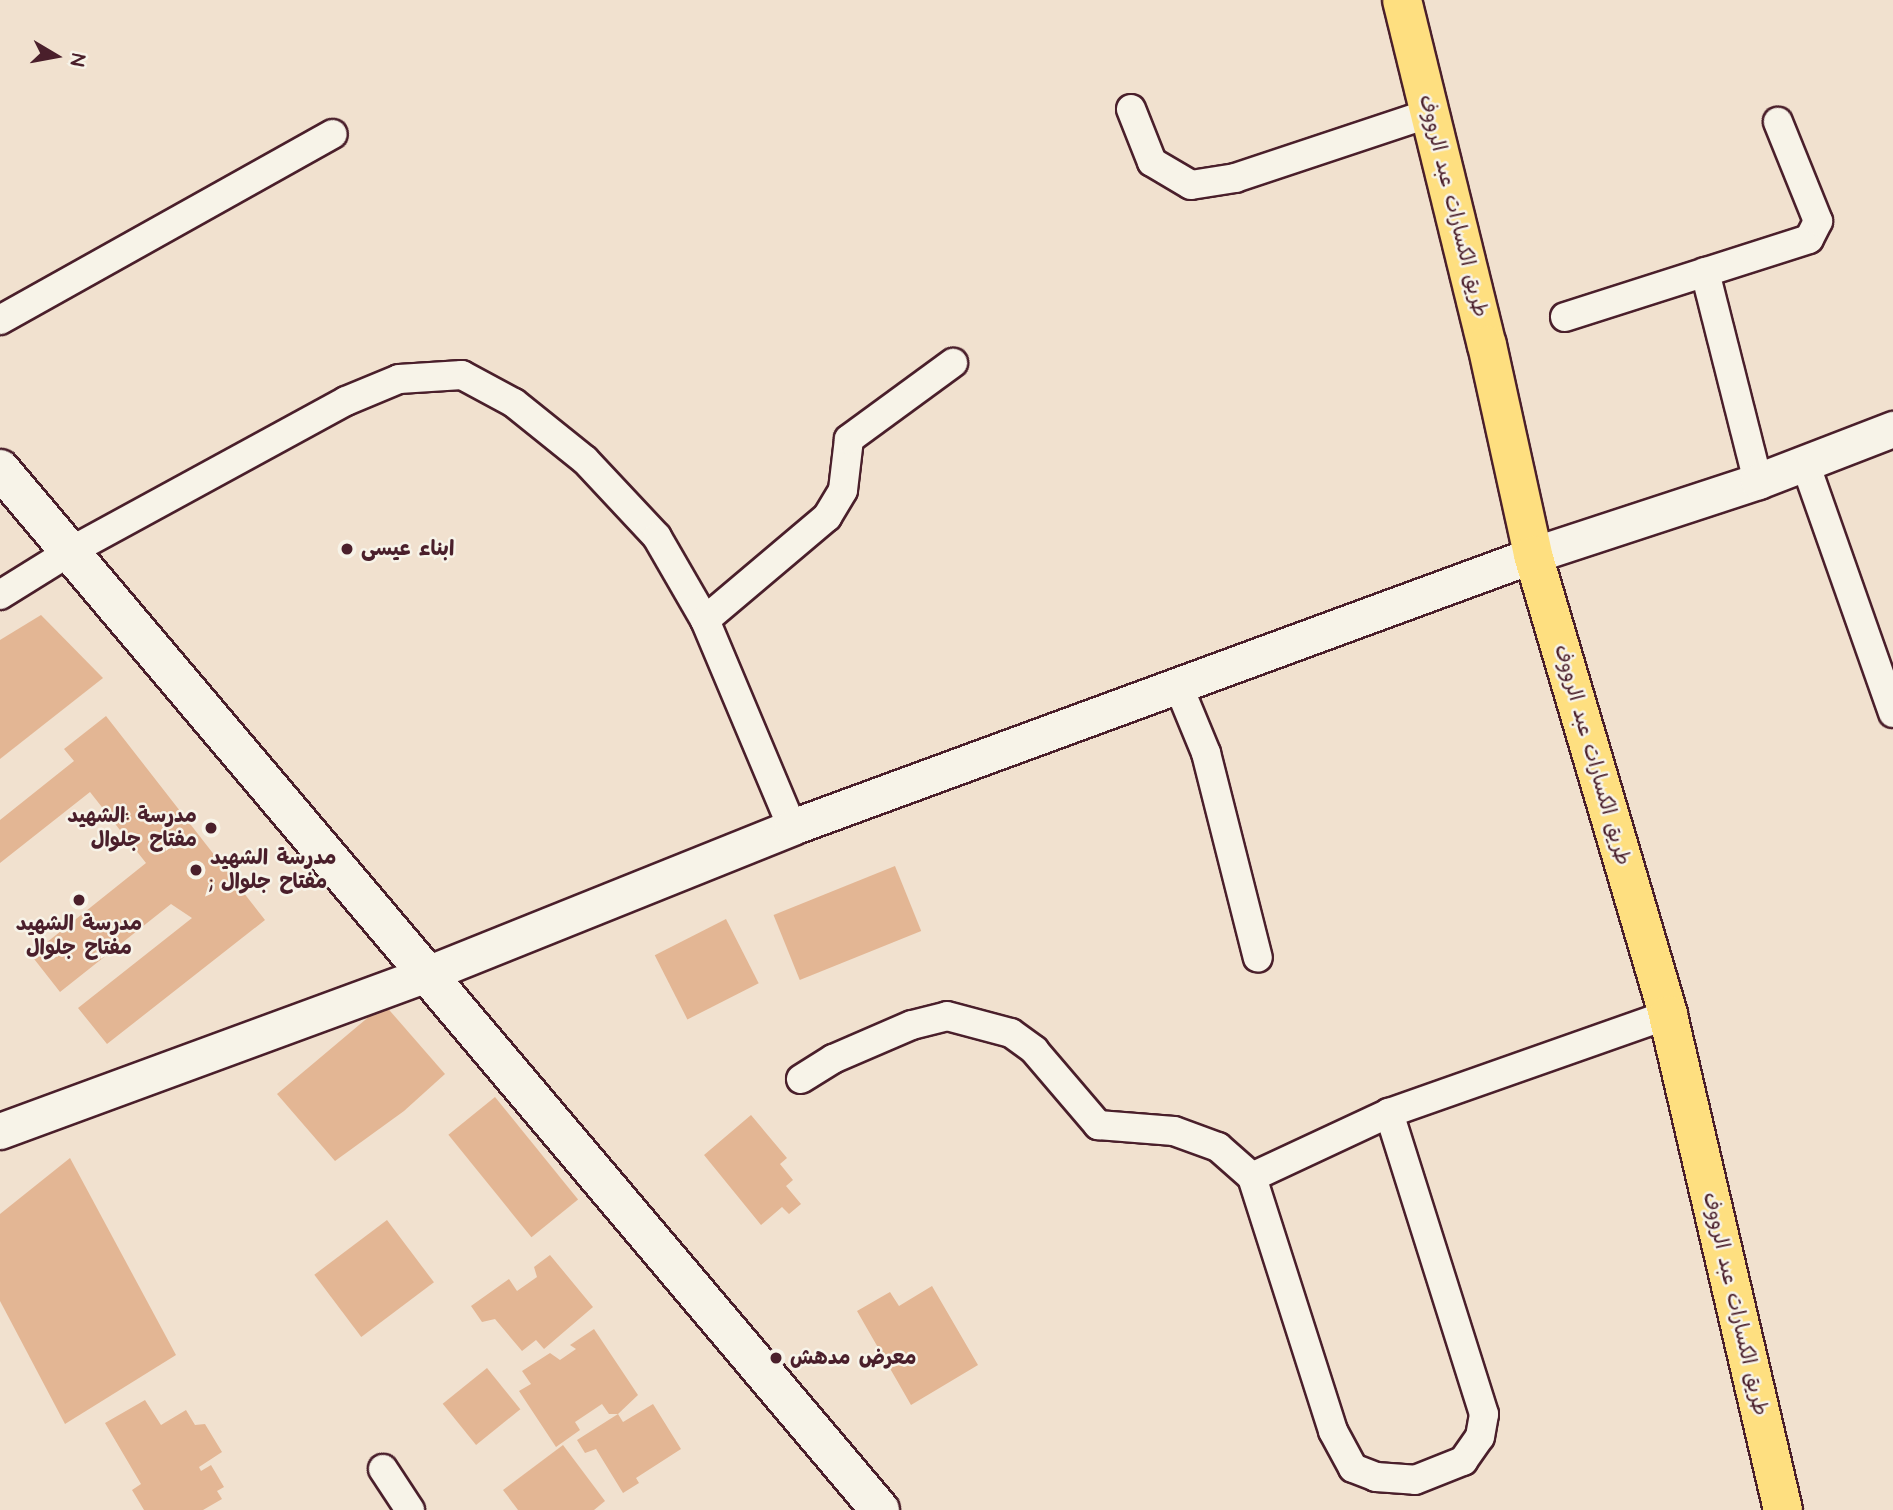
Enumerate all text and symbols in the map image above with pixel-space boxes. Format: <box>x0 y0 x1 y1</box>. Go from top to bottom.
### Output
north arrow <box>21 21 91 91</box>
text: N <box>63 52 92 68</box>
street label: طريق الكسارات عبد الرووف <box>1413 92 1493 320</box>
place label: ابناء عيسى <box>361 536 454 562</box>
marker: ابناء عيسى <box>339 541 355 557</box>
street label: طريق الكسارات عبد الرووف <box>1548 642 1636 868</box>
place label: مدرسة :الشهيد مفتاح جلوال <box>67 803 197 853</box>
marker: مدرسة :الشهيد مفتاح جلوال <box>203 820 219 836</box>
place label: مدرسة الشهيد ; مفتاح جلوال <box>210 845 336 895</box>
marker: مدرسة الشهيد ; مفتاح جلوال <box>188 862 204 878</box>
marker: مدرسة الشهيد مفتاح جلوال <box>71 892 87 908</box>
place label: مدرسة الشهيد مفتاح جلوال <box>16 911 142 961</box>
street label: طريق الكسارات عبد الرووف <box>1697 1190 1773 1418</box>
place label: معرض مدهش <box>790 1345 916 1371</box>
marker: معرض مدهش <box>768 1350 784 1366</box>

